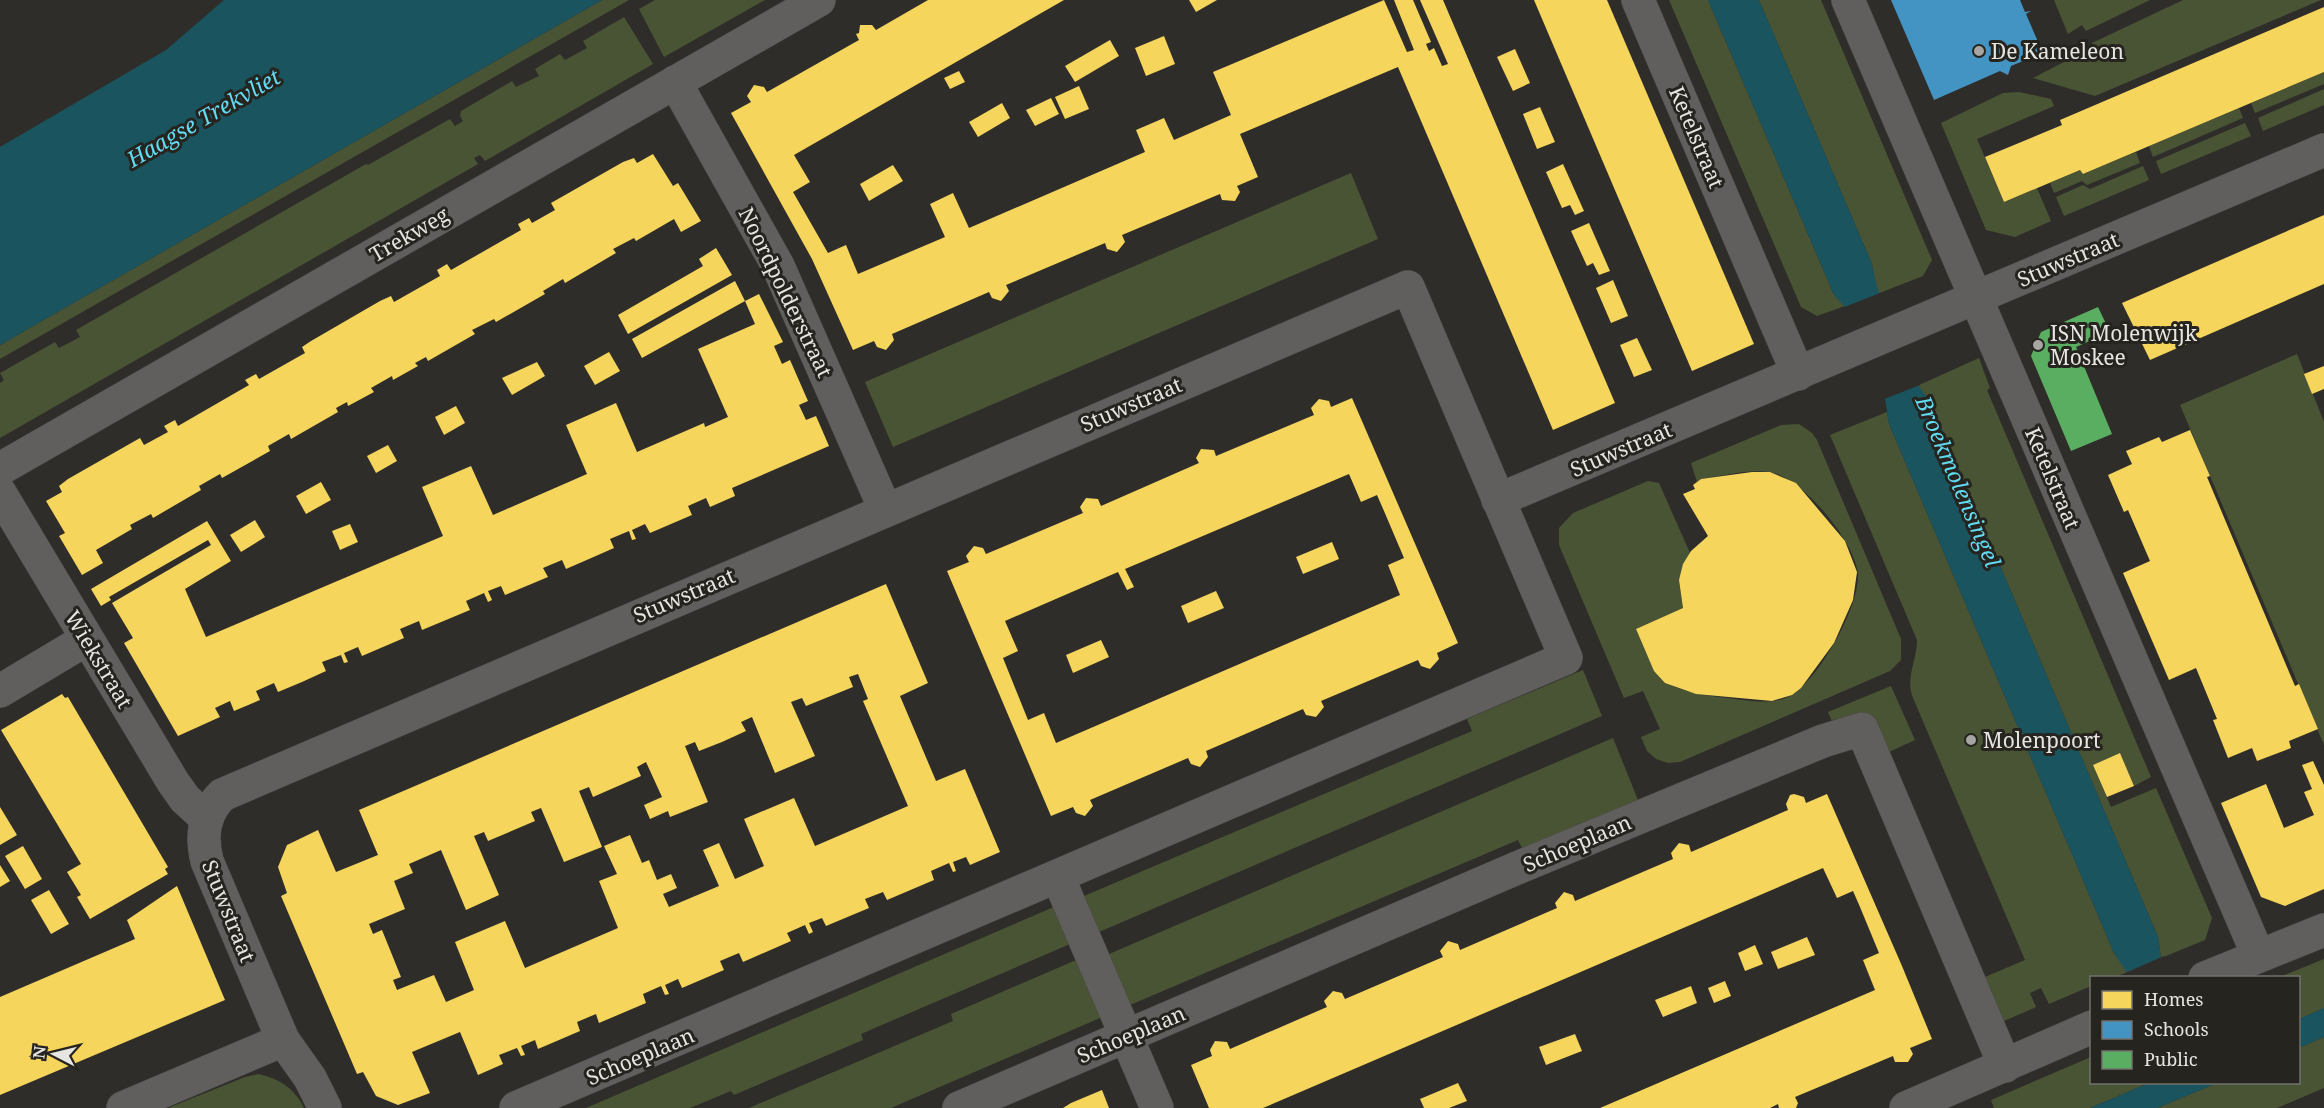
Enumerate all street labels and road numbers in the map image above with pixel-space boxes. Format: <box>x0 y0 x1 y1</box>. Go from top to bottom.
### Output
street label: Ketelstraat <box>1663 82 1731 192</box>
street label: Trekweg <box>364 200 454 268</box>
street label: Noordpolderstraat <box>733 202 839 382</box>
street label: Stuwstraat <box>2013 225 2123 293</box>
street label: Stuwstraat <box>1076 370 1186 438</box>
street label: Stuwstraat <box>1566 415 1676 483</box>
street label: Ketelstraat <box>2019 423 2087 533</box>
street label: Stuwstraat <box>629 561 739 629</box>
street label: Wiekstraat <box>59 605 139 713</box>
street label: Schoeplaan <box>1519 808 1635 878</box>
street label: Stuwstraat <box>196 856 262 966</box>
street label: Schoeplaan <box>1073 999 1189 1069</box>
street label: Schoeplaan <box>582 1021 698 1091</box>

